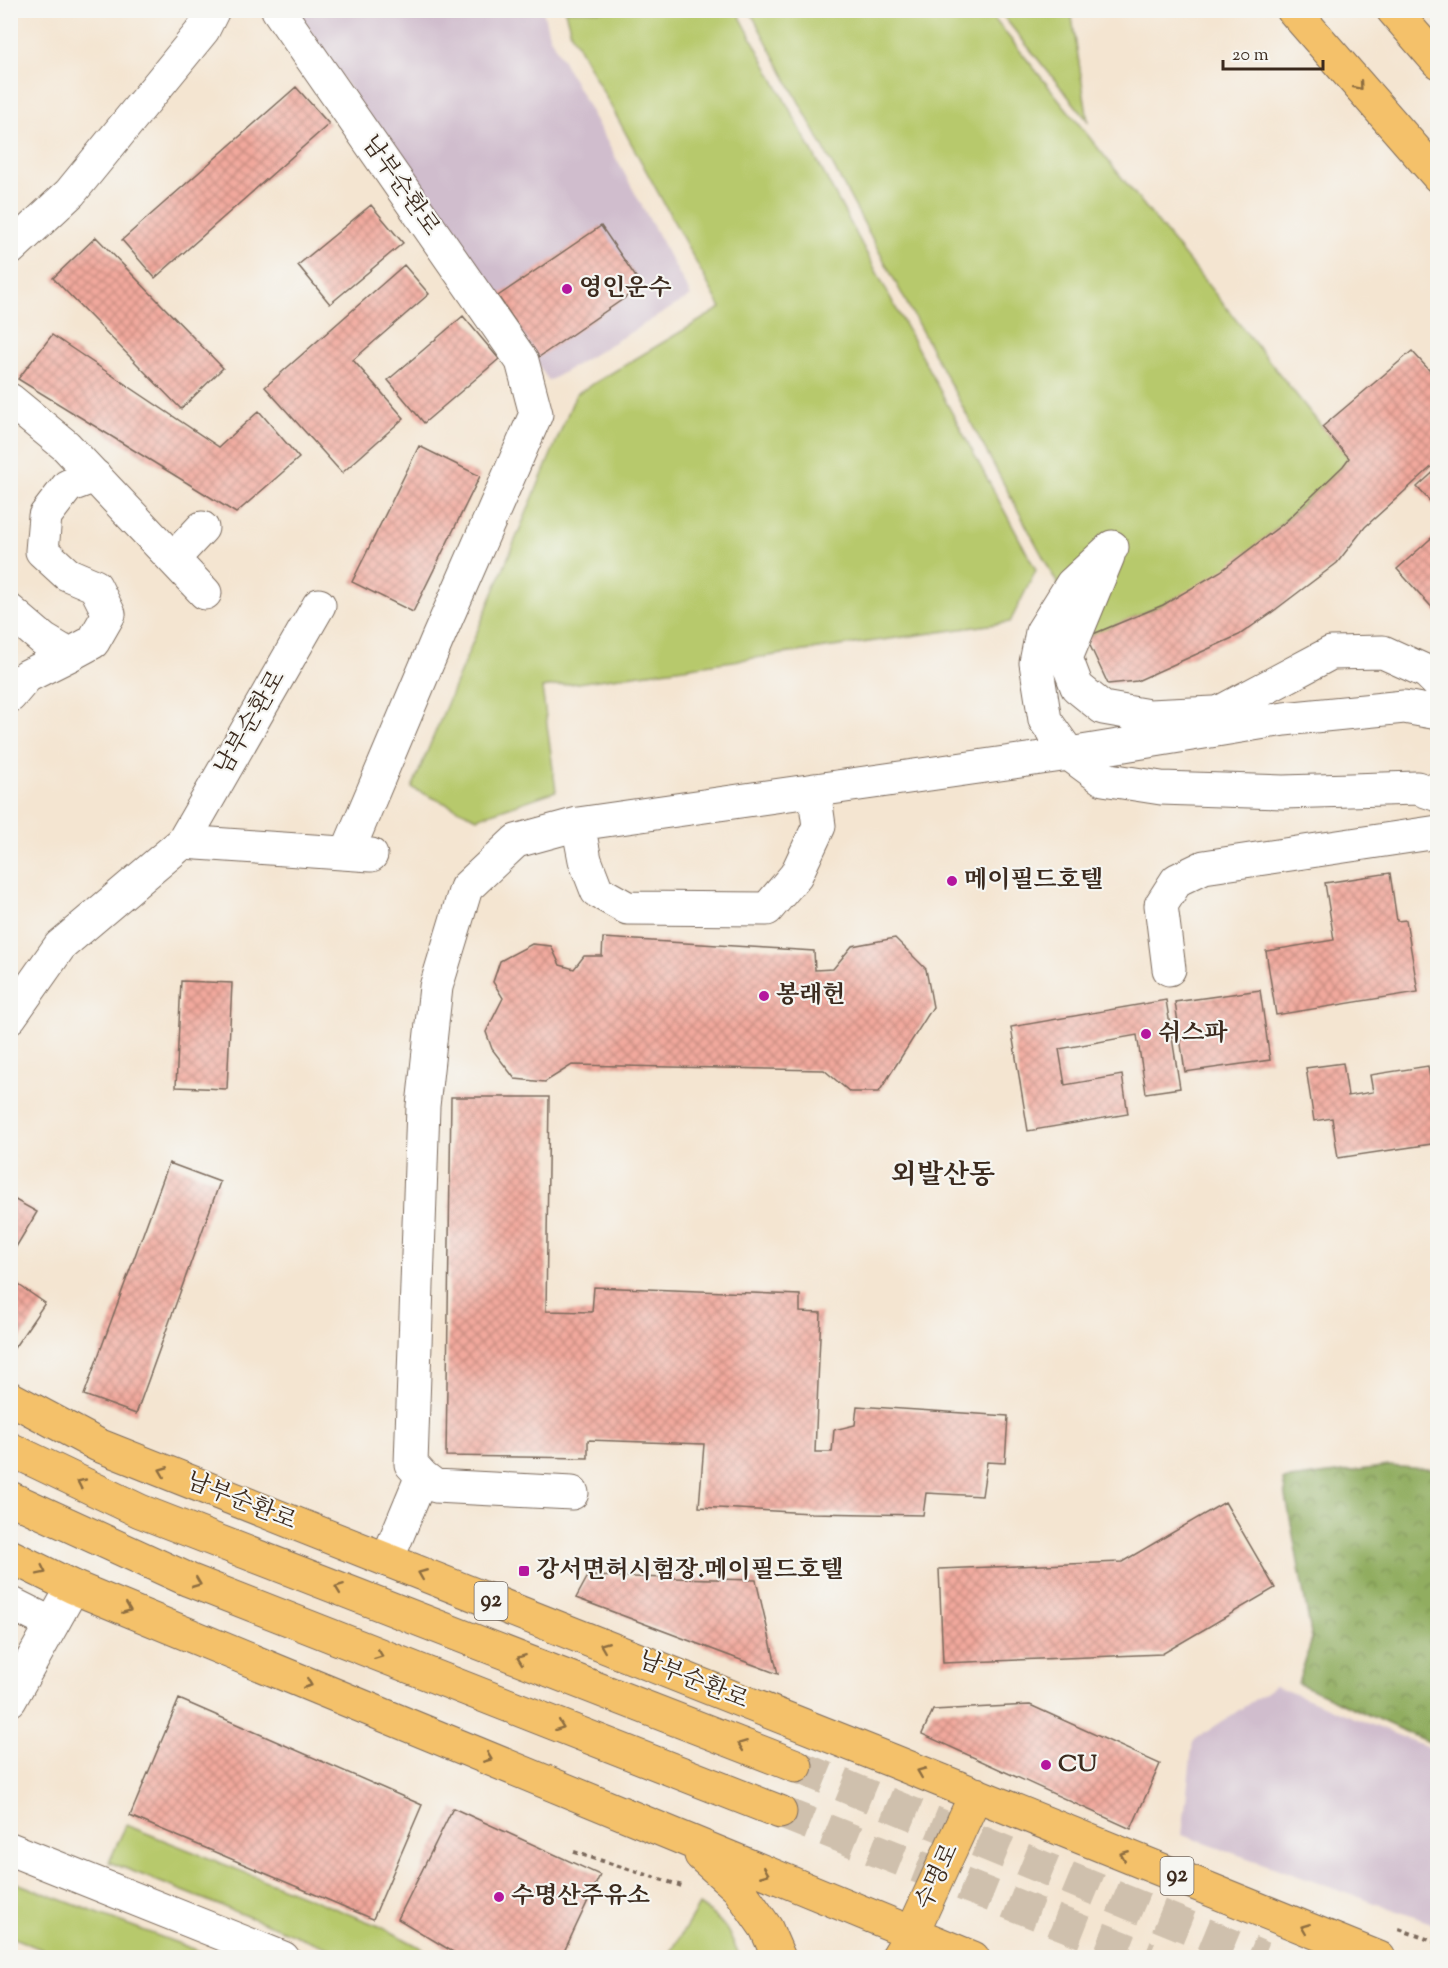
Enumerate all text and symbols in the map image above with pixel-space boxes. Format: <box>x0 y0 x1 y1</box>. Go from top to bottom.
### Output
scale bar <box>1223 33 1324 71</box>
text: 20 m <box>1232 43 1269 69</box>
one-way arrow <box>1352 79 1363 90</box>
street label: 남부순환로 <box>353 129 447 243</box>
place label: 영인운수 <box>579 272 672 306</box>
marker: 영인운수 <box>560 282 574 296</box>
street label: 남부순환로 <box>207 664 295 782</box>
place label: 메이필드호텔 <box>964 864 1103 898</box>
marker: 메이필드호텔 <box>945 874 959 888</box>
place label: 봉래헌 <box>776 979 846 1013</box>
marker: 봉래헌 <box>757 989 771 1003</box>
place label: 쉬스파 <box>1158 1017 1228 1051</box>
marker: 쉬스파 <box>1139 1027 1153 1041</box>
district label: 외발산동 <box>891 1157 995 1196</box>
one-way arrow <box>158 1465 169 1478</box>
street label: 남부순환로 <box>181 1465 301 1539</box>
one-way arrow <box>76 1479 87 1491</box>
place label: 강서면허시험장.메이필드호텔 <box>536 1554 843 1588</box>
one-way arrow <box>36 1564 47 1576</box>
marker: 강서면허시험장.메이필드호텔 <box>517 1564 531 1578</box>
one-way arrow <box>418 1569 429 1581</box>
one-way arrow <box>191 1576 202 1588</box>
road number: 92 <box>474 1582 508 1620</box>
one-way arrow <box>334 1583 345 1595</box>
one-way arrow <box>121 1602 132 1614</box>
one-way arrow <box>599 1641 610 1653</box>
street label: 남부순환로 <box>633 1644 753 1718</box>
one-way arrow <box>373 1647 384 1660</box>
one-way arrow <box>516 1654 527 1666</box>
one-way arrow <box>301 1677 312 1689</box>
one-way arrow <box>554 1719 565 1731</box>
one-way arrow <box>737 1740 748 1752</box>
place label: CU <box>1058 1748 1097 1782</box>
one-way arrow <box>482 1751 493 1763</box>
marker: CU <box>1039 1758 1053 1772</box>
one-way arrow <box>917 1767 928 1779</box>
street label: 수명로 <box>908 1838 968 1916</box>
one-way arrow <box>1119 1850 1130 1862</box>
road number: 92 <box>1160 1857 1194 1895</box>
one-way arrow <box>759 1866 770 1878</box>
place label: 수명산주유소 <box>511 1880 650 1914</box>
marker: 수명산주유소 <box>492 1890 506 1904</box>
one-way arrow <box>1300 1923 1311 1935</box>

